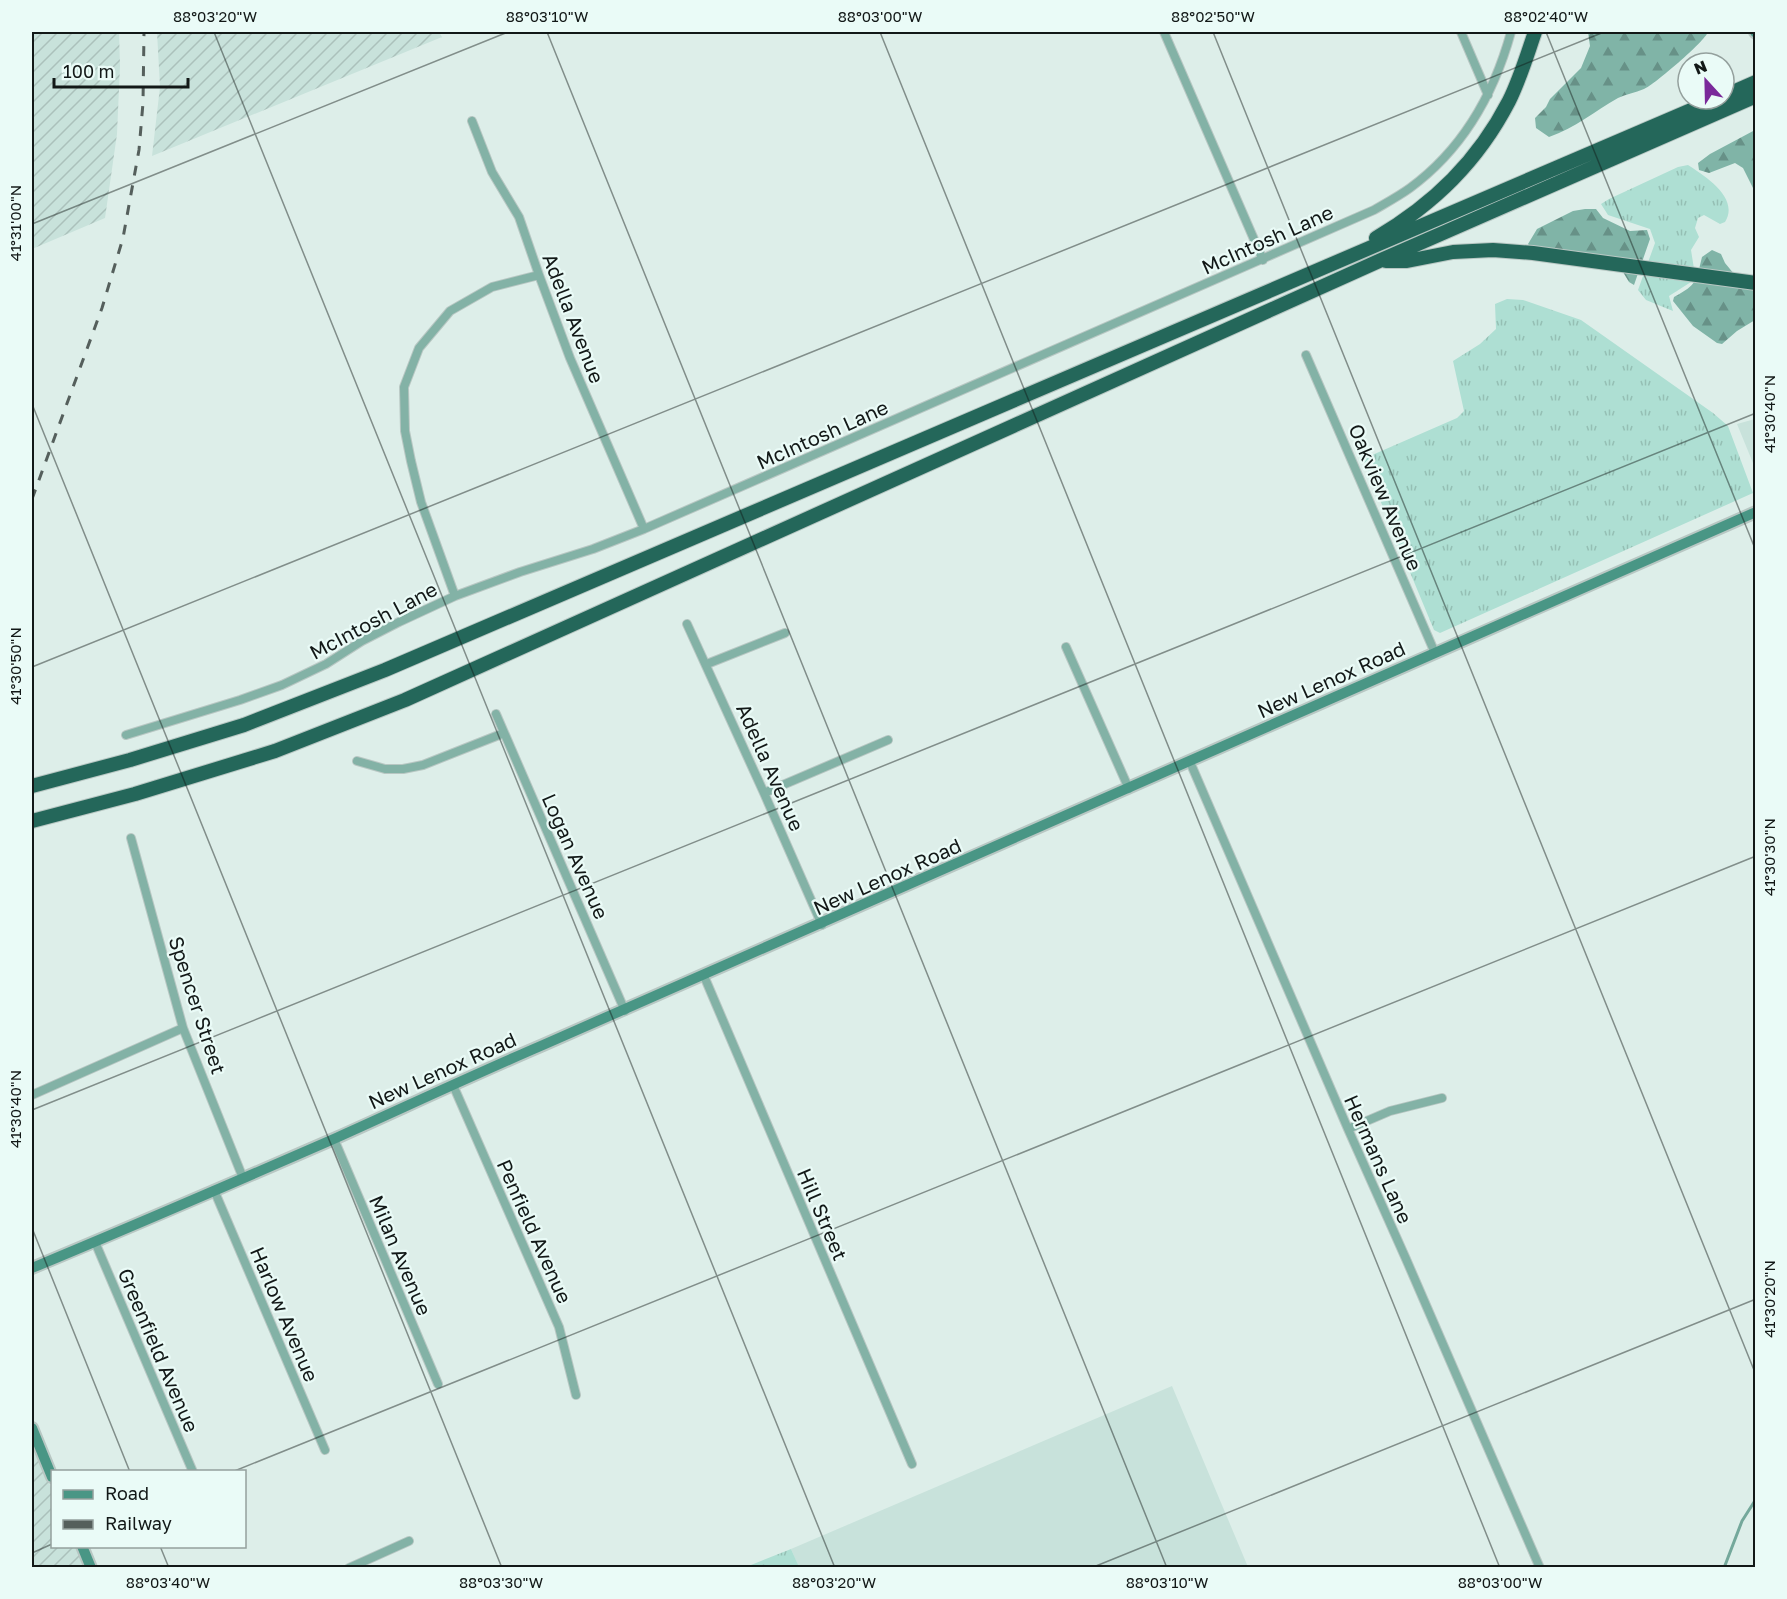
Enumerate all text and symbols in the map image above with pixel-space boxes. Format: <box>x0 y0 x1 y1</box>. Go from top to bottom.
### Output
text: 88°03'20"W <box>173 7 257 25</box>
text: 88°03'10"W <box>506 7 588 25</box>
text: 88°03'00"W <box>838 7 922 25</box>
text: 88°02'50"W <box>1171 7 1255 25</box>
text: 88°02'40"W <box>1504 7 1588 25</box>
scale bar <box>54 51 188 89</box>
north arrow <box>1676 51 1736 111</box>
text: N <box>1691 56 1710 79</box>
text: 100 m <box>63 60 114 82</box>
text: 41°31'00"N <box>6 185 24 261</box>
street label: McIntosh Lane <box>1198 199 1336 279</box>
street label: Adella Avenue <box>538 250 610 386</box>
text: 41°30'40"N <box>1760 375 1778 453</box>
street label: McIntosh Lane <box>753 394 891 474</box>
street label: Oakview Avenue <box>1344 420 1428 574</box>
street label: McIntosh Lane <box>305 576 441 664</box>
text: 41°30'50"N <box>6 627 24 705</box>
street label: New Lenox Road <box>1253 636 1409 722</box>
street label: Adella Avenue <box>732 700 810 834</box>
street label: Logan Avenue <box>538 790 614 922</box>
text: 41°30'30"N <box>1760 818 1778 896</box>
street label: New Lenox Road <box>809 833 965 919</box>
street label: Spencer Street <box>164 933 232 1077</box>
street label: New Lenox Road <box>364 1027 520 1113</box>
text: 41°30'40"N <box>6 1070 24 1148</box>
street label: Hermans Lane <box>1340 1091 1418 1227</box>
street label: Penfield Avenue <box>492 1155 578 1307</box>
street label: Hill Street <box>793 1164 853 1264</box>
street label: Milan Avenue <box>365 1191 437 1319</box>
street label: Harlow Avenue <box>246 1243 324 1385</box>
text: 41°30'20"N <box>1760 1260 1778 1338</box>
street label: Greenfield Avenue <box>114 1265 204 1435</box>
legend <box>51 1470 246 1548</box>
text: Road <box>105 1482 149 1504</box>
text: Railway <box>105 1512 172 1534</box>
text: 88°03'40"W <box>126 1573 210 1591</box>
text: 88°03'30"W <box>459 1573 543 1591</box>
text: 88°03'20"W <box>792 1573 876 1591</box>
text: 88°03'10"W <box>1126 1573 1208 1591</box>
text: 88°03'00"W <box>1458 1573 1542 1591</box>

